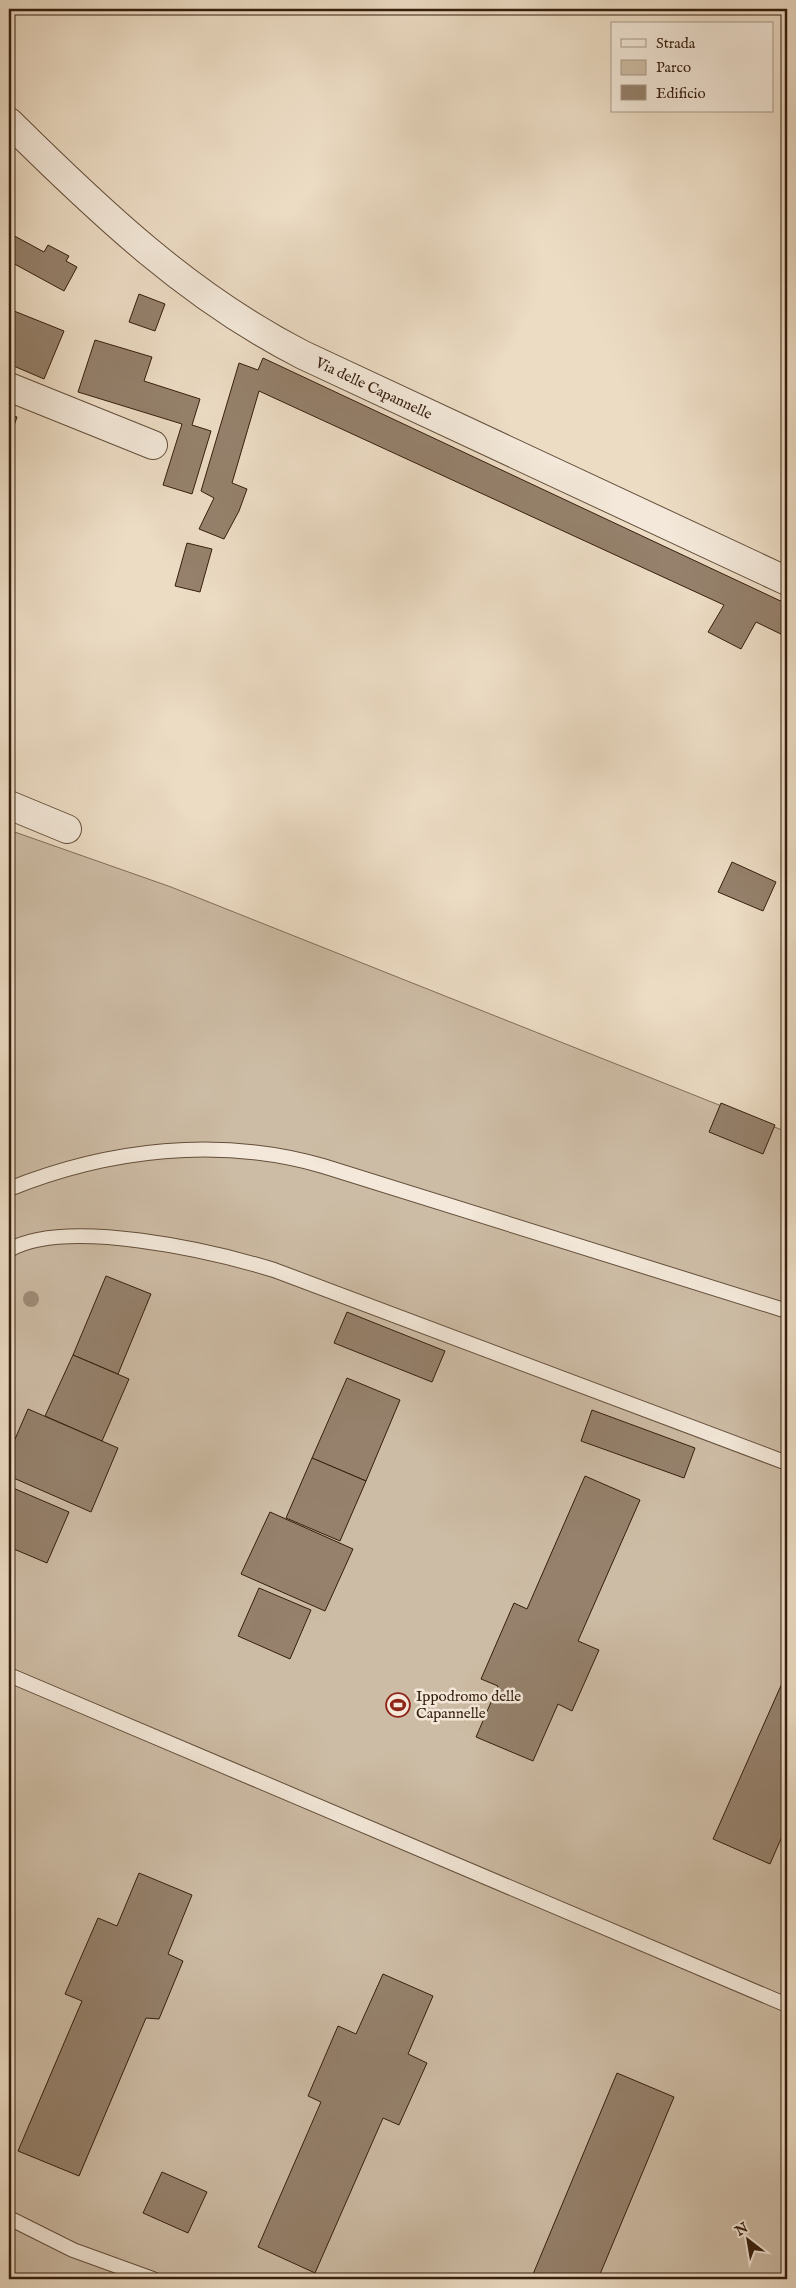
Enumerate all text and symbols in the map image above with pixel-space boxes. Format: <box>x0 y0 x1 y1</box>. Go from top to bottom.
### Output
legend <box>611 22 774 112</box>
text: Strada <box>656 34 696 53</box>
text: Parco <box>656 58 691 77</box>
text: Edificio <box>656 84 706 103</box>
street label: Via delle Capannelle <box>311 353 435 424</box>
place label: Ippodromo delle Capannelle <box>416 1687 521 1723</box>
sports icon: Ippodromo delle Capannelle <box>385 1692 411 1718</box>
north arrow <box>724 2216 774 2266</box>
text: N <box>731 2219 752 2241</box>

